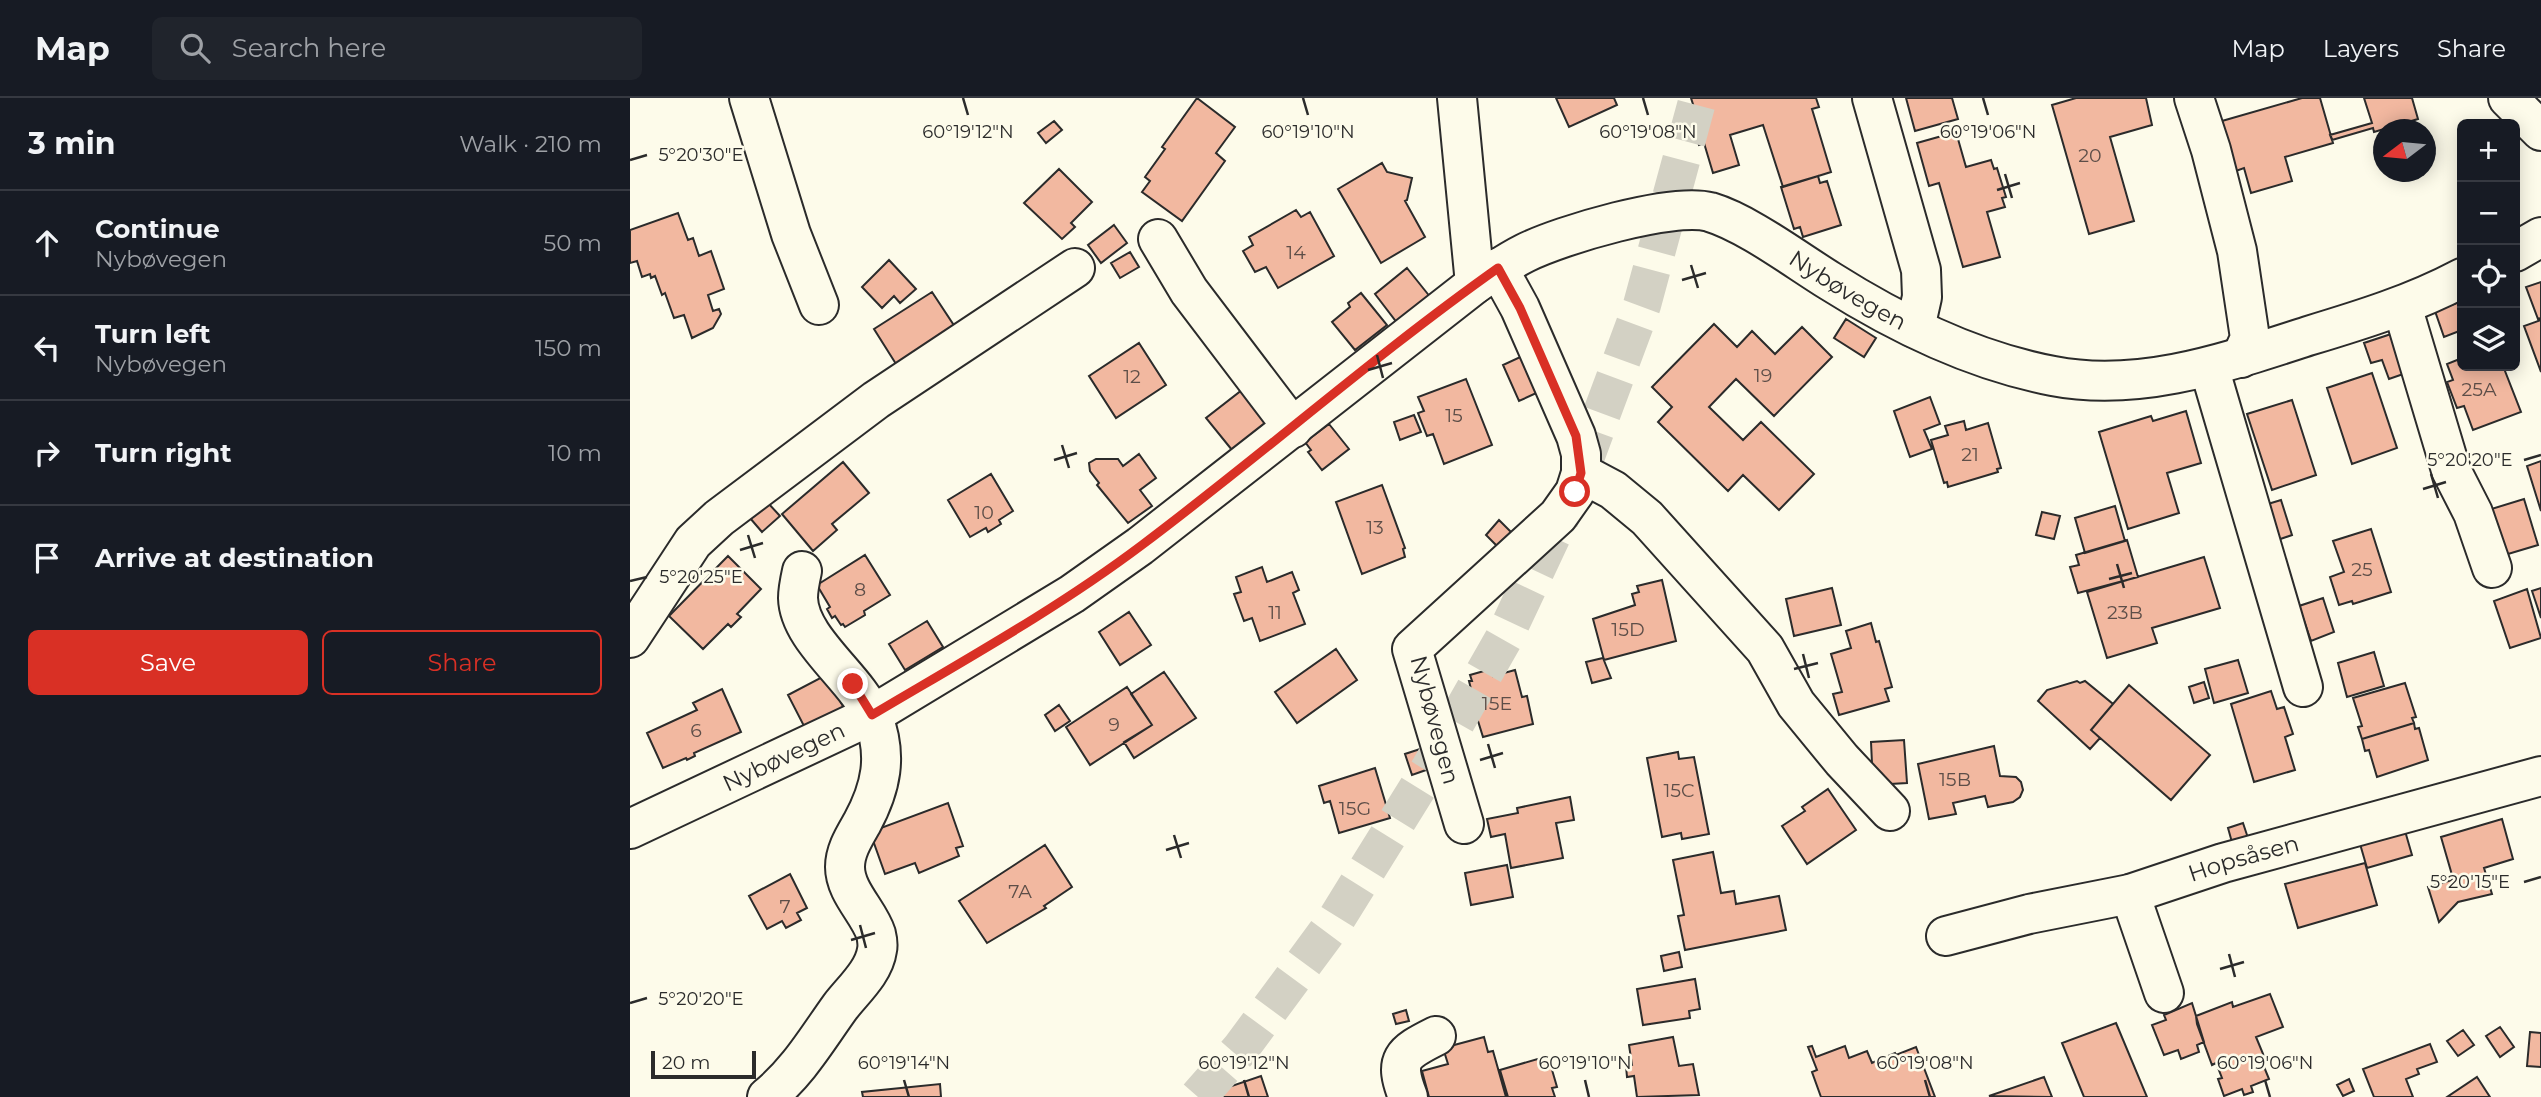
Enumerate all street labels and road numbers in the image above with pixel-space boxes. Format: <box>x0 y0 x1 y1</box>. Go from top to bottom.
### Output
street label: Nybøvegen <box>1784 244 1911 336</box>
street label: Nybøvegen <box>1404 653 1466 787</box>
street label: Nybøvegen <box>718 716 850 797</box>
street label: Hopsåsen <box>2184 829 2302 888</box>

